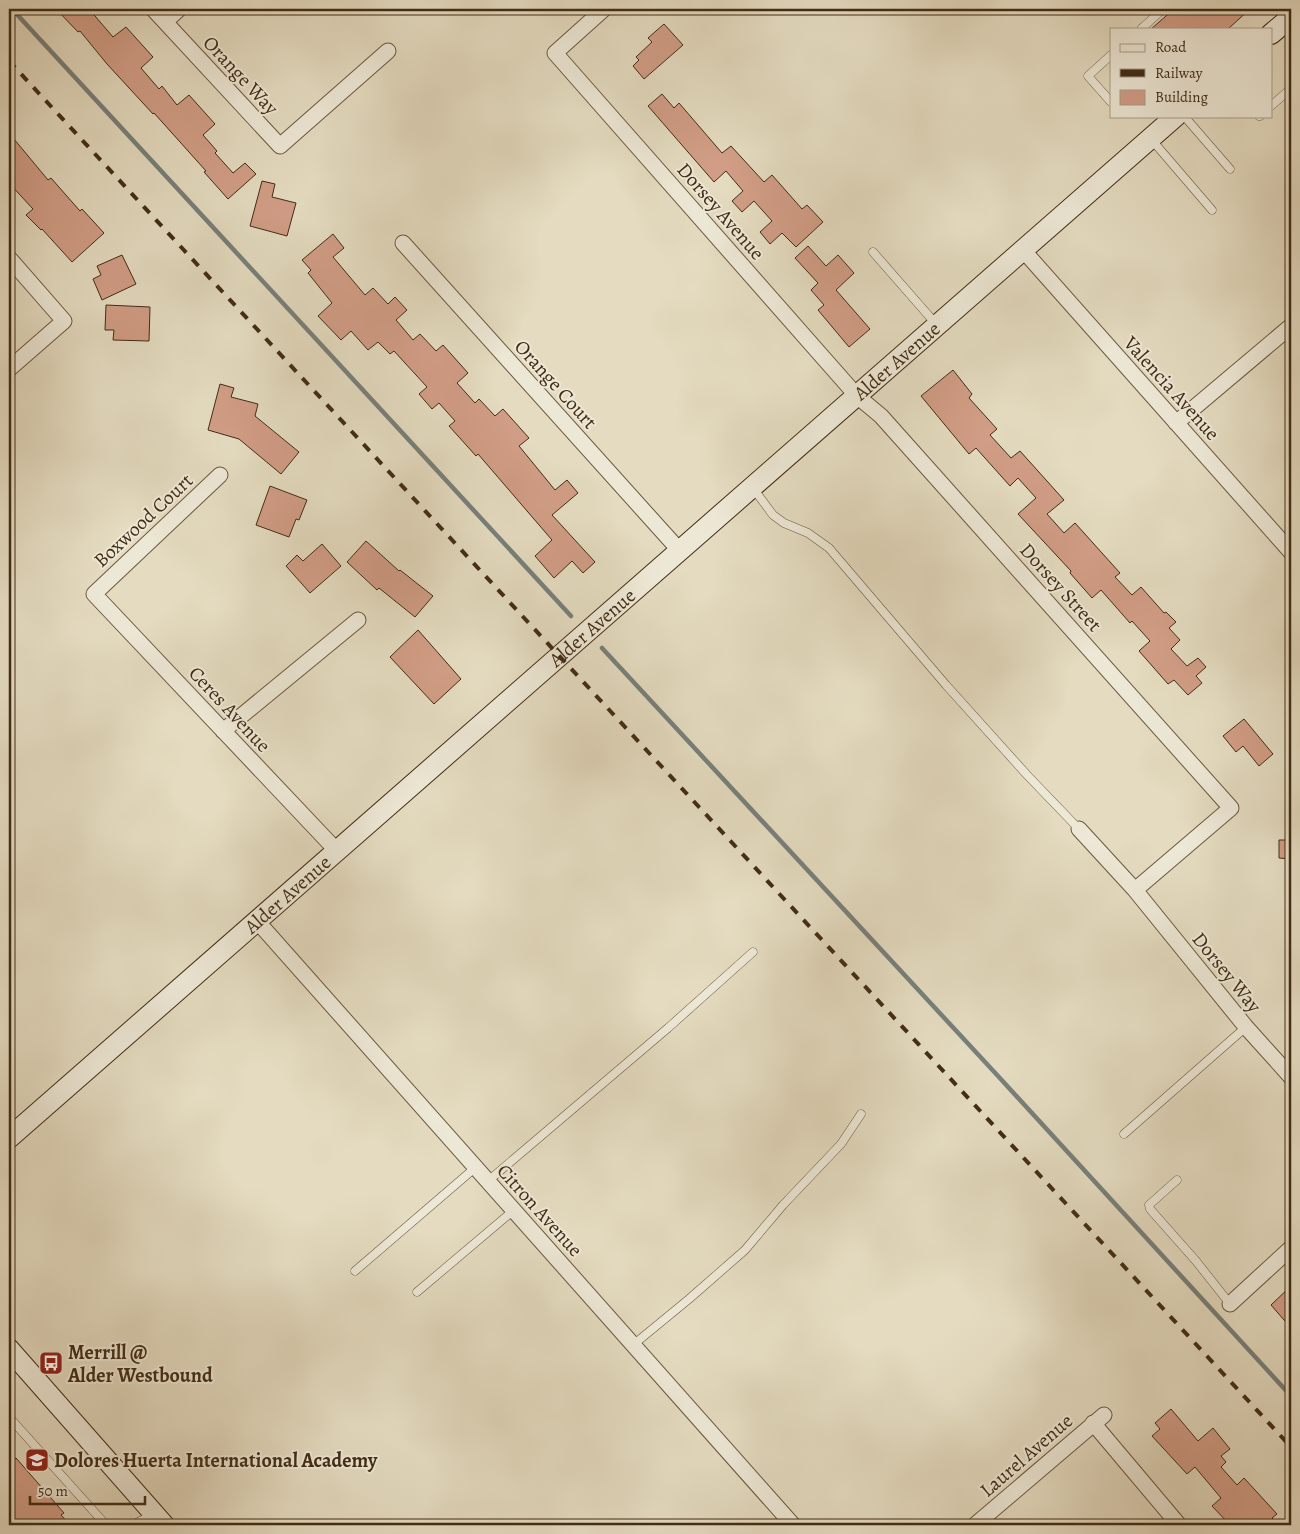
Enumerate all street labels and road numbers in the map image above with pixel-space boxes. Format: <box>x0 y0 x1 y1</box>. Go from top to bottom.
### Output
street label: Orange Way <box>197 30 285 122</box>
street label: Dorsey Avenue <box>671 157 771 266</box>
street label: Alder Avenue <box>847 315 946 407</box>
street label: Valencia Avenue <box>1117 330 1226 446</box>
street label: Orange Court <box>508 334 603 435</box>
street label: Boxwood Court <box>88 467 199 573</box>
street label: Dorsey Street <box>1014 537 1108 638</box>
street label: Alder Avenue <box>542 582 642 674</box>
street label: Ceres Avenue <box>183 660 277 758</box>
street label: Alder Avenue <box>238 849 337 941</box>
street label: Dorsey Way <box>1186 926 1268 1019</box>
street label: Citron Avenue <box>491 1158 589 1263</box>
street label: Laurel Avenue <box>974 1407 1079 1503</box>

